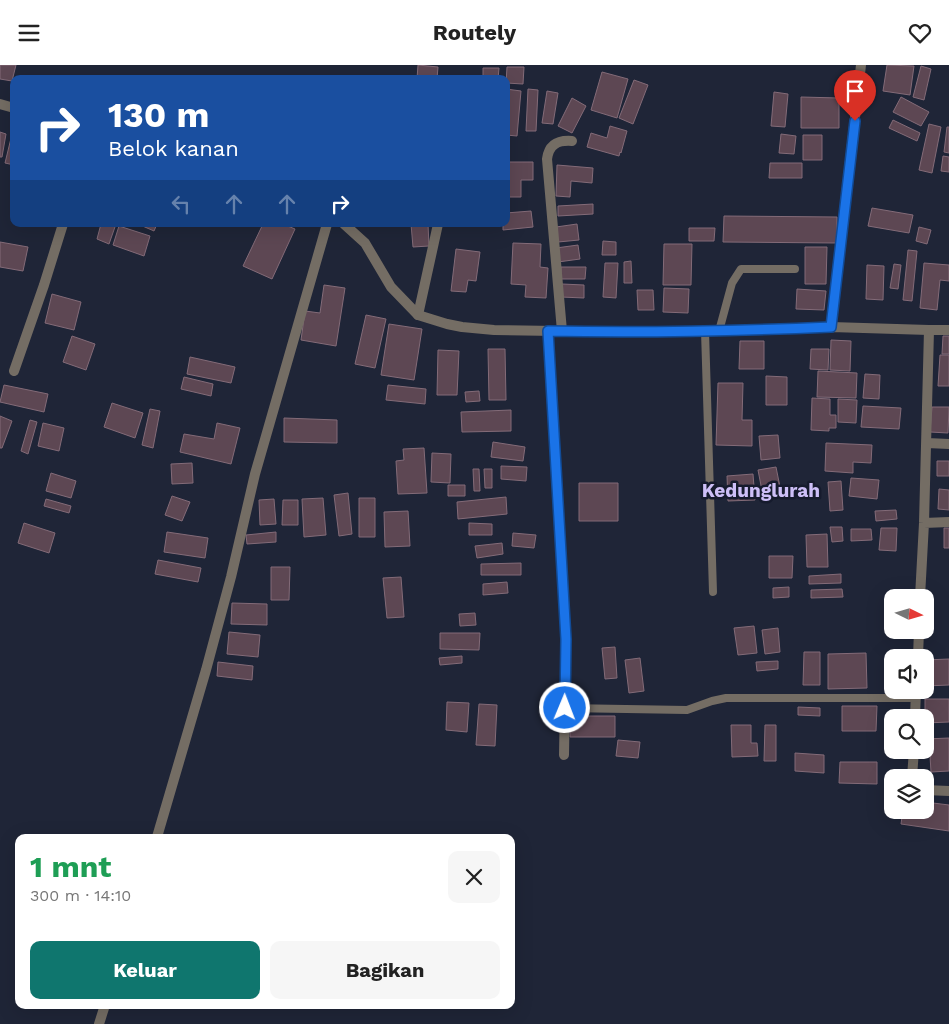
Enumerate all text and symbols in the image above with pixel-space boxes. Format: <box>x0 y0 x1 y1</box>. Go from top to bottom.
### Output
icon: menu <box>15 19 43 47</box>
icon: heart <box>906 19 934 47</box>
text: Routely <box>433 20 516 45</box>
pin <box>834 70 876 121</box>
icon: arrive <box>841 77 869 105</box>
text: 130 m <box>108 94 209 136</box>
icon: right <box>25 95 90 160</box>
text: Belok kanan <box>108 136 239 161</box>
icon: left <box>167 190 195 218</box>
icon: ahead <box>220 190 248 218</box>
icon: ahead <box>273 190 301 218</box>
icon: right <box>326 190 354 218</box>
district label: Kedunglurah <box>702 479 820 502</box>
north arrow <box>884 589 934 639</box>
map controls <box>884 589 934 819</box>
button: sound <box>884 649 934 699</box>
position arrow <box>538 681 590 733</box>
button: search <box>884 709 934 759</box>
button: layers <box>884 769 934 819</box>
text: 1 mnt <box>30 849 111 884</box>
button: close <box>448 851 500 903</box>
text: 300 m · 14:10 <box>30 886 131 905</box>
button: Keluar <box>30 941 260 999</box>
button: Bagikan <box>270 941 500 999</box>

